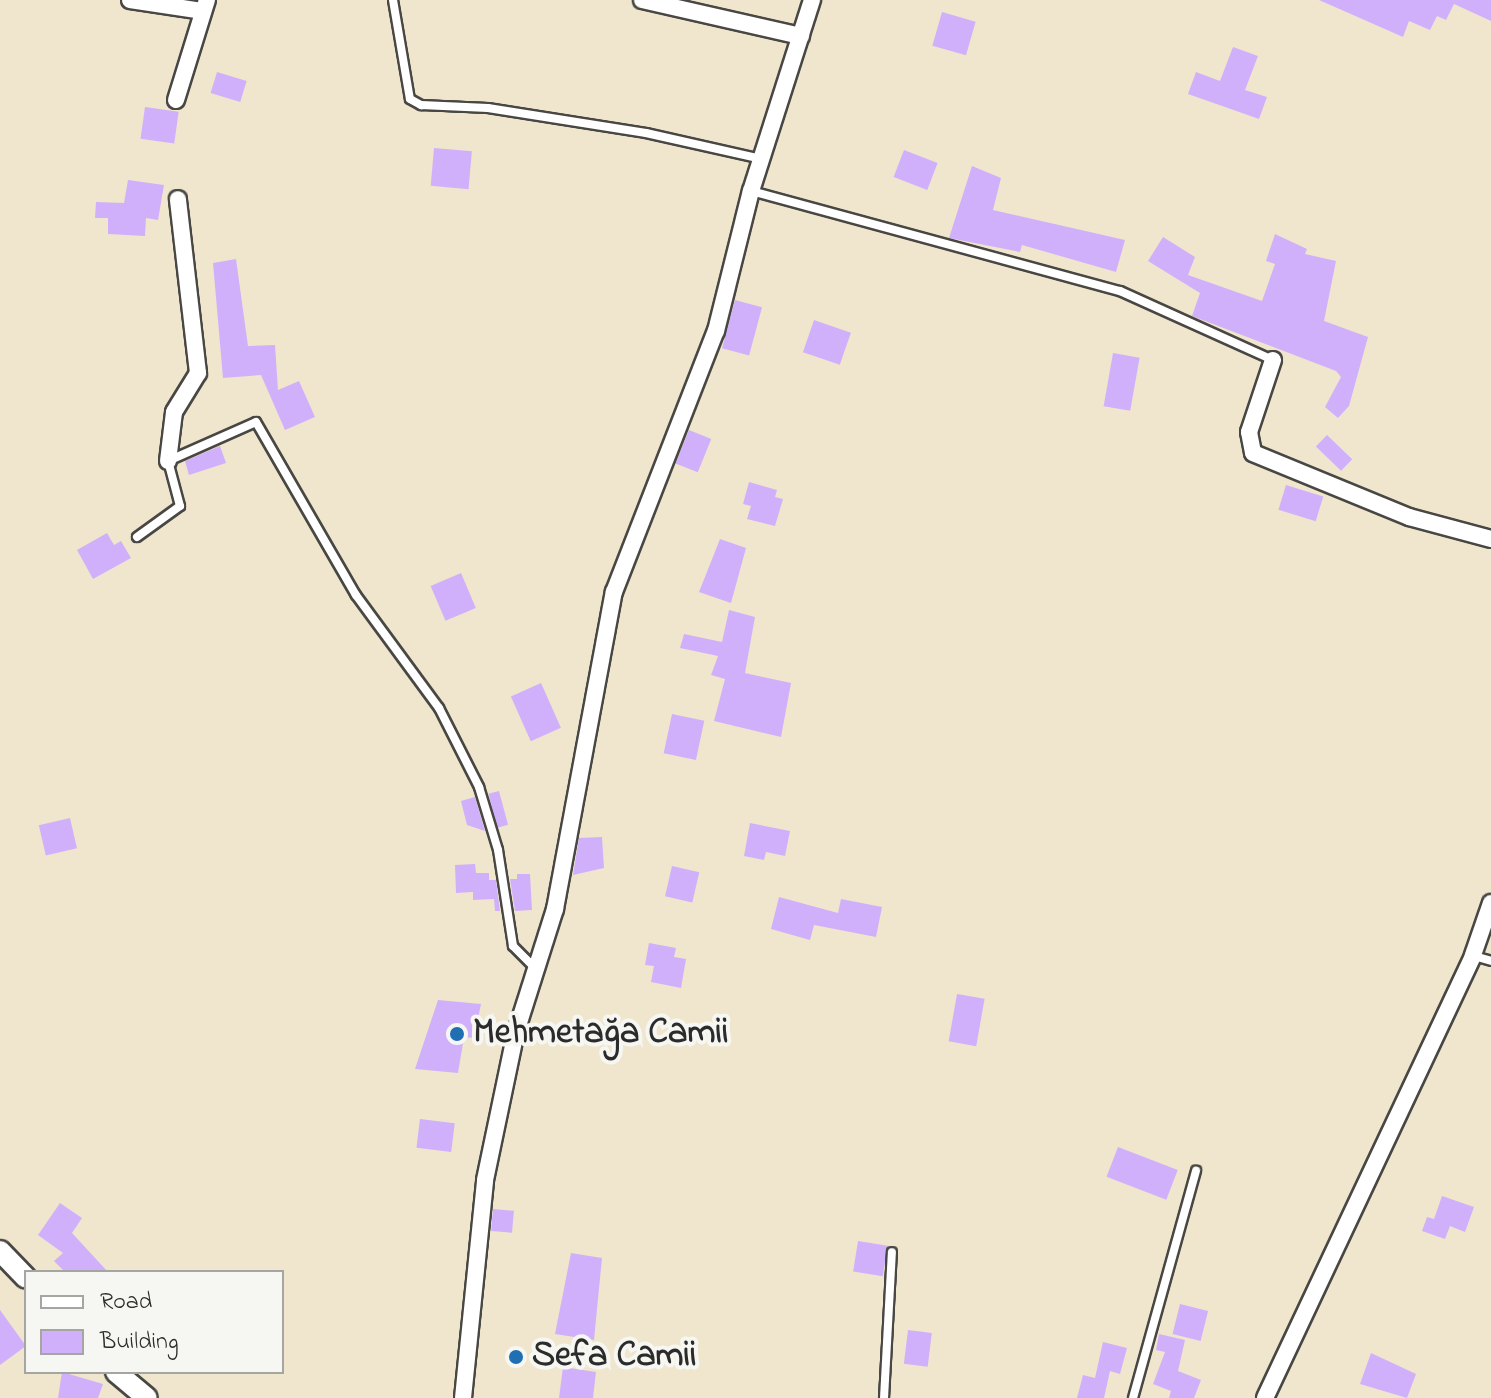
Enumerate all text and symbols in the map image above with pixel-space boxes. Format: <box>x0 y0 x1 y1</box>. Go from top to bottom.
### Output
place label: Mehmetağa Camii <box>473 1012 728 1056</box>
marker: Mehmetağa Camii <box>448 1025 466 1043</box>
legend <box>24 1270 284 1374</box>
text: Road <box>100 1285 152 1320</box>
text: Building <box>100 1325 179 1360</box>
place label: Sefa Camii <box>532 1335 696 1379</box>
marker: Sefa Camii <box>507 1348 525 1366</box>

